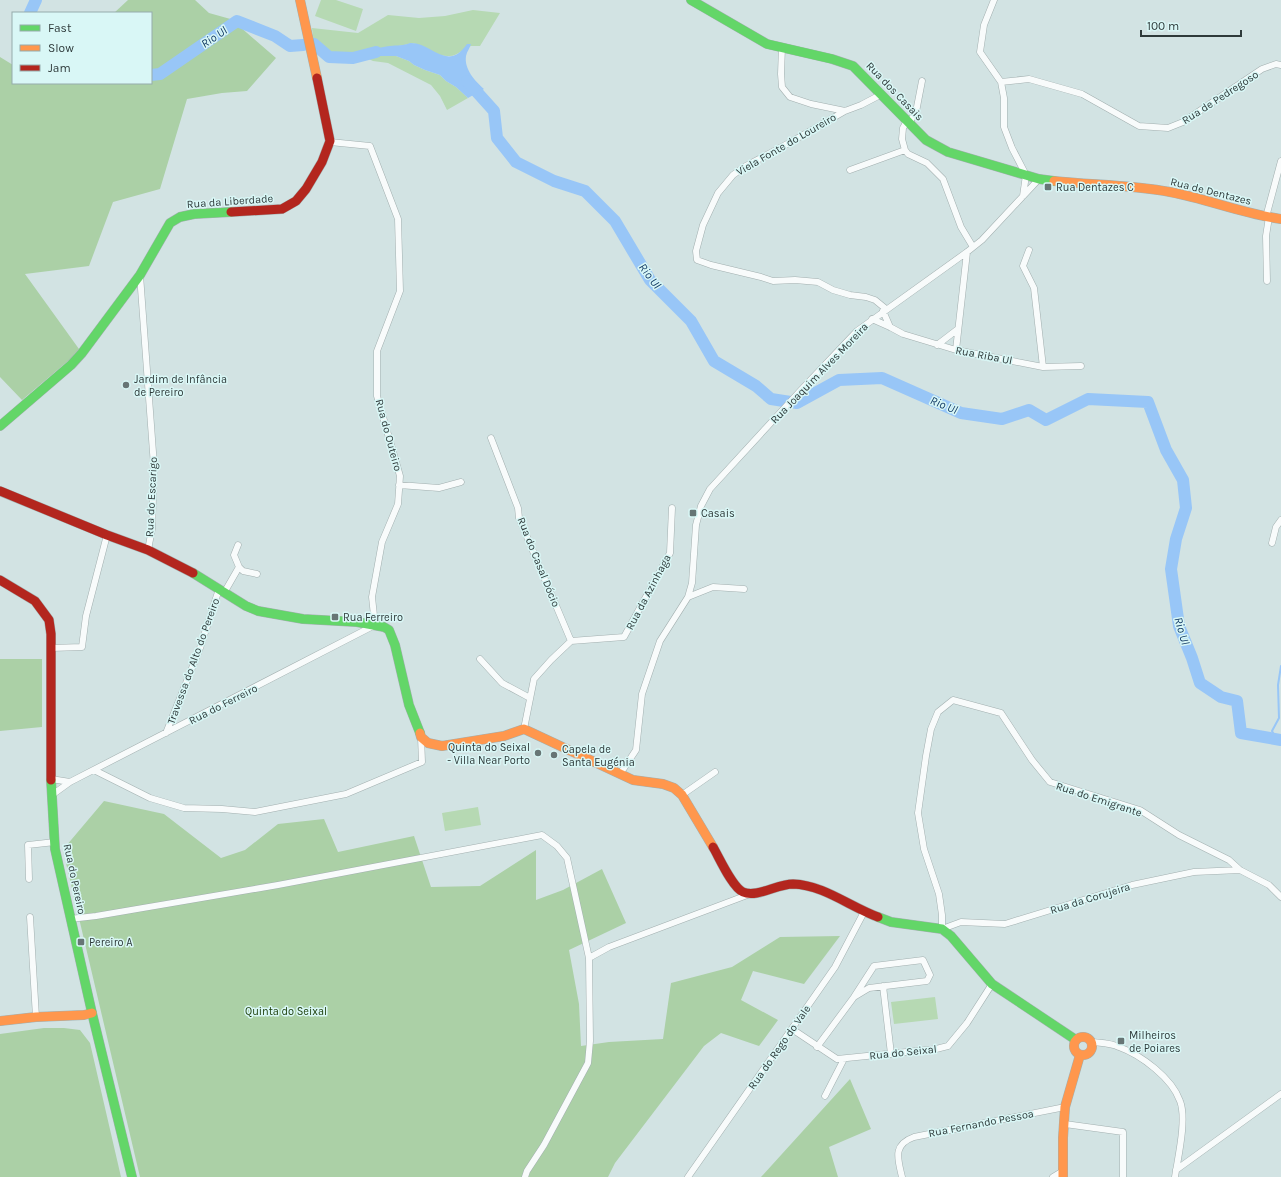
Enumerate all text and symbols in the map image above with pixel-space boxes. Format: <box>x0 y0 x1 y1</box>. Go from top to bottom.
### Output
legend <box>12 12 152 84</box>
scale bar <box>1141 12 1241 38</box>
text: 100 m <box>1147 19 1179 33</box>
text: Fast <box>48 21 72 35</box>
water label: Rio Ul <box>198 23 230 51</box>
text: Slow <box>48 41 74 55</box>
street label: Rua dos Casais <box>863 59 926 124</box>
text: Jam <box>48 61 71 75</box>
street label: Rua de Pedregoso <box>1180 68 1261 127</box>
street label: Viela Fonte do Loureiro <box>734 110 839 178</box>
street label: Rua de Dentazes <box>1169 175 1253 208</box>
place label: Rua Dentazes C <box>1056 181 1134 194</box>
marker: Rua Dentazes C <box>1043 182 1053 192</box>
street label: Rua da Liberdade <box>186 192 274 211</box>
water label: Rio Ul <box>636 260 664 292</box>
street label: Rua Joaquim Alves Moreira <box>768 320 871 426</box>
street label: Rua Riba Ul <box>954 344 1013 367</box>
place label: Jardim de Infância de Pereiro <box>134 373 227 399</box>
marker: Jardim de Infância de Pereiro <box>121 380 131 390</box>
water label: Rio Ul <box>928 393 960 417</box>
street label: Rua do Outeiro <box>373 398 404 473</box>
street label: Rua do Escarigo <box>143 457 160 538</box>
place label: Casais <box>701 507 735 520</box>
marker: Casais <box>688 508 698 518</box>
street label: Rua do Casal Dócio <box>515 515 563 609</box>
street label: Rua da Azinhaga <box>623 552 674 632</box>
street label: Travessa do Alto do Pereiro <box>165 596 222 726</box>
place label: Rua Ferreiro <box>343 611 403 624</box>
marker: Rua Ferreiro <box>330 612 340 622</box>
water label: Rio Ul <box>1171 615 1193 647</box>
street label: Rua do Ferreiro <box>187 682 260 727</box>
place label: Quinta do Seixal - Villa Near Porto <box>447 741 530 767</box>
place label: Capela de Santa Eugénia <box>562 743 635 769</box>
marker: Quinta do Seixal - Villa Near Porto <box>533 748 543 758</box>
marker: Capela de Santa Eugénia <box>549 750 559 760</box>
street label: Rua do Emigrante <box>1054 779 1144 820</box>
street label: Rua do Pereiro <box>61 843 88 916</box>
street label: Rua da Corujeira <box>1049 880 1132 917</box>
place label: Pereiro A <box>89 936 133 949</box>
marker: Pereiro A <box>76 937 86 947</box>
street label: Rua do Rego do Vale <box>745 1002 814 1092</box>
park label: Quinta do Seixal <box>245 1005 327 1018</box>
place label: Milheiros de Poiares <box>1129 1029 1181 1055</box>
marker: Milheiros de Poiares <box>1116 1036 1126 1046</box>
street label: Rua do Seixal <box>869 1043 937 1062</box>
street label: Rua Fernando Pessoa <box>927 1107 1035 1140</box>

